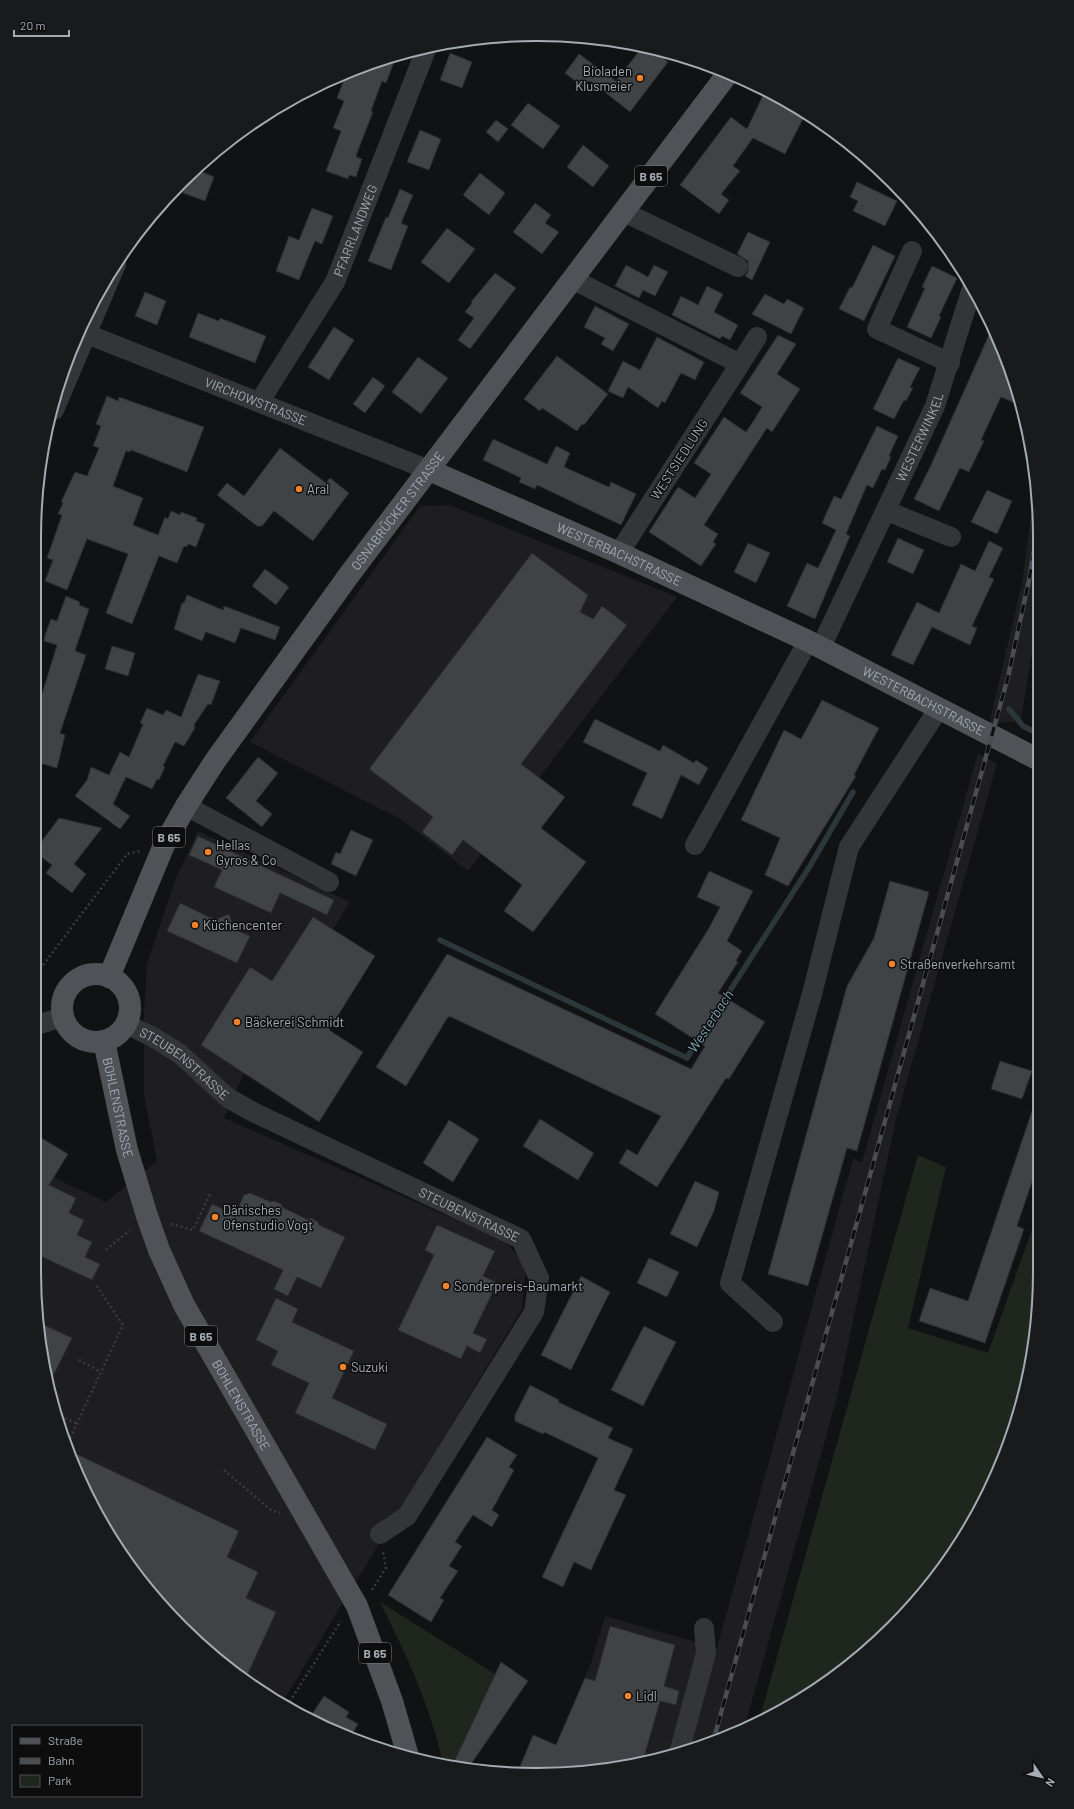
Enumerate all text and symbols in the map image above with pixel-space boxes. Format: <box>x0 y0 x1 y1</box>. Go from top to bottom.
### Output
scale bar <box>14 12 69 38</box>
text: 20 m <box>20 18 46 32</box>
place label: Bioladen Klusmeier <box>575 63 632 94</box>
marker: Bioladen Klusmeier <box>635 73 645 83</box>
road number: B 65 <box>635 166 667 186</box>
street label: PFARRLANDWEG <box>330 182 380 279</box>
street label: VIRCHOWSTRASSE <box>202 374 309 429</box>
street label: WESTERWINKEL <box>892 391 947 484</box>
street label: WESTSIEDLUNG <box>647 416 711 502</box>
street label: OSNABRÜCKER STRASSE <box>347 448 448 573</box>
place label: Aral <box>307 481 329 497</box>
marker: Aral <box>294 484 304 494</box>
street label: WESTERBACHSTRASSE <box>554 519 684 589</box>
street label: WESTERBACHSTRASSE <box>860 663 988 739</box>
road number: B 65 <box>153 827 185 847</box>
place label: Hellas Gyros & Co <box>216 837 277 868</box>
marker: Hellas Gyros & Co <box>203 847 213 857</box>
place label: Küchencenter <box>203 917 283 933</box>
marker: Küchencenter <box>190 920 200 930</box>
place label: Straßenverkehrsamt <box>900 956 1016 972</box>
marker: Straßenverkehrsamt <box>887 959 897 969</box>
water label: Westerbach <box>684 987 736 1055</box>
place label: Bäckerei Schmidt <box>245 1014 344 1030</box>
marker: Bäckerei Schmidt <box>232 1017 242 1027</box>
street label: STEUBENSTRASSE <box>137 1024 233 1103</box>
street label: BOHLENSTRASSE <box>100 1056 137 1160</box>
street label: STEUBENSTRASSE <box>416 1184 522 1245</box>
place label: Dänisches Ofenstudio Vogt <box>223 1202 313 1233</box>
marker: Dänisches Ofenstudio Vogt <box>210 1212 220 1222</box>
place label: Sonderpreis-Baumarkt <box>454 1278 583 1294</box>
marker: Sonderpreis-Baumarkt <box>441 1281 451 1291</box>
road number: B 65 <box>185 1326 217 1346</box>
street label: BOHLENSTRASSE <box>209 1356 274 1453</box>
place label: Suzuki <box>351 1359 388 1375</box>
marker: Suzuki <box>338 1362 348 1372</box>
road number: B 65 <box>359 1643 391 1663</box>
place label: Lidl <box>636 1688 657 1704</box>
marker: Lidl <box>623 1691 633 1701</box>
legend <box>12 1725 142 1797</box>
text: Straße <box>48 1733 83 1747</box>
text: Bahn <box>48 1753 75 1767</box>
north arrow <box>1022 1757 1062 1797</box>
text: Park <box>48 1773 72 1787</box>
text: N <box>1043 1776 1058 1790</box>

